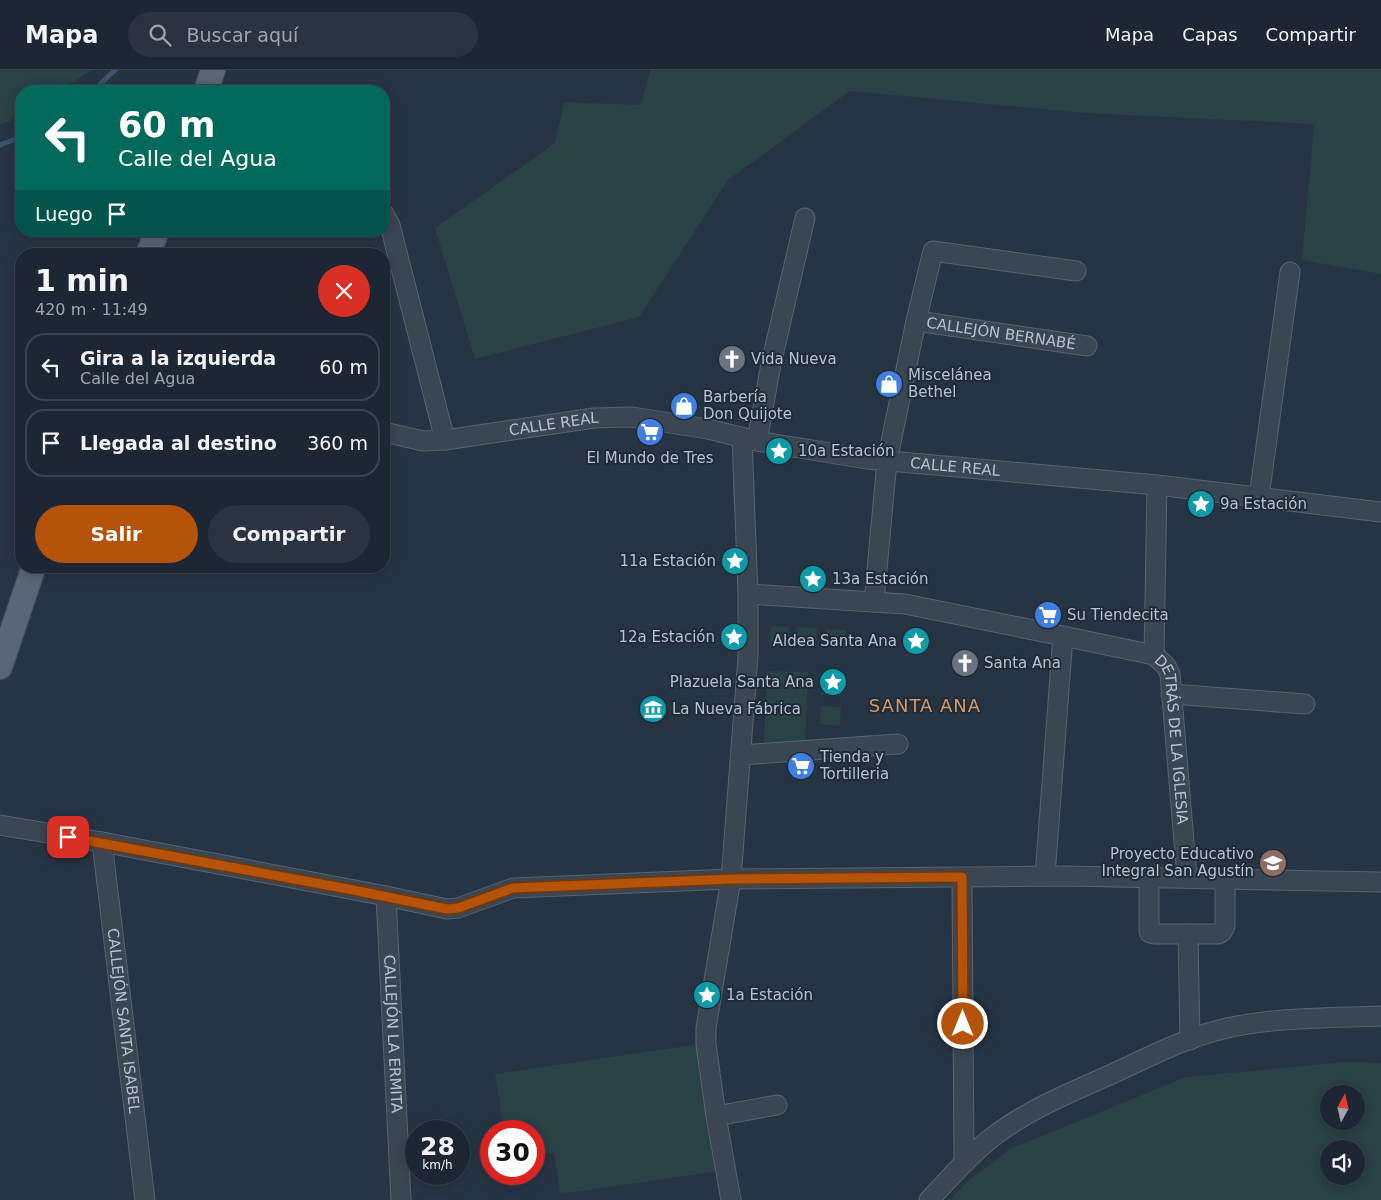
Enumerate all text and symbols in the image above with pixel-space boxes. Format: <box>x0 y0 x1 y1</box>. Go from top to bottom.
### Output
search box <box>128 12 478 57</box>
text: Mapa <box>25 21 98 49</box>
icon: search <box>146 21 174 49</box>
text: Buscar aquí <box>186 24 298 46</box>
text: Mapa <box>1105 24 1154 45</box>
text: Capas <box>1182 24 1238 45</box>
text: Compartir <box>1266 24 1356 45</box>
icon: left <box>35 105 100 170</box>
text: 60 m <box>118 105 215 145</box>
text: Calle del Agua <box>118 146 277 171</box>
icon: arrive <box>103 200 131 228</box>
text: Luego <box>35 203 93 225</box>
text: 1 min <box>35 263 129 298</box>
button: close <box>318 265 370 317</box>
text: 420 m · 11:49 <box>35 300 148 319</box>
street label: CALLEJÓN BERNABÉ <box>925 314 1077 353</box>
church icon: Vida Nueva <box>717 344 747 374</box>
text: Gira a la izquierda <box>80 347 276 369</box>
place label: Vida Nueva <box>751 350 837 368</box>
icon: left <box>37 353 65 381</box>
text: 60 m <box>319 356 368 378</box>
place label: Miscelánea Bethel <box>908 366 992 401</box>
text: Calle del Agua <box>80 369 195 388</box>
shop icon: Miscelánea Bethel <box>874 369 904 399</box>
place label: Barbería Don Quijote <box>703 388 792 423</box>
shop icon: Barbería Don Quijote <box>669 391 699 421</box>
street label: CALLE REAL <box>508 409 599 439</box>
supermarket icon: El Mundo de Tres <box>635 417 665 447</box>
icon: arrive <box>37 429 65 457</box>
text: Llegada al destino <box>80 432 277 454</box>
text: 360 m <box>307 432 368 454</box>
place icon: 10a Estación <box>764 436 794 466</box>
place label: 10a Estación <box>798 442 895 460</box>
place label: El Mundo de Tres <box>586 449 714 467</box>
street label: CALLE REAL <box>909 454 1002 480</box>
place icon: 9a Estación <box>1186 489 1216 519</box>
place label: 9a Estación <box>1220 495 1307 513</box>
button: Salir <box>35 505 198 563</box>
button: Compartir <box>208 505 370 563</box>
place icon: 11a Estación <box>720 546 750 576</box>
place label: 11a Estación <box>619 552 716 570</box>
place icon: 13a Estación <box>798 564 828 594</box>
place label: 13a Estación <box>832 570 929 588</box>
supermarket icon: Su Tiendecita <box>1033 600 1063 630</box>
place label: Su Tiendecita <box>1067 606 1169 624</box>
place icon: 12a Estación <box>719 622 749 652</box>
place icon: Aldea Santa Ana <box>901 626 931 656</box>
place label: 12a Estación <box>618 628 715 646</box>
place label: Aldea Santa Ana <box>773 632 897 650</box>
church icon: Santa Ana <box>950 648 980 678</box>
street label: DETRÁS DE LA IGLESIA <box>1151 651 1192 826</box>
place label: Santa Ana <box>984 654 1061 672</box>
place icon: Plazuela Santa Ana <box>818 667 848 697</box>
place label: Plazuela Santa Ana <box>670 673 814 691</box>
museum icon: La Nueva Fábrica <box>638 694 668 724</box>
district label: SANTA ANA <box>869 695 981 716</box>
place label: La Nueva Fábrica <box>672 700 801 718</box>
place label: Tienda y Tortilleria <box>819 748 889 783</box>
supermarket icon: Tienda y Tortilleria <box>786 751 816 781</box>
pin <box>47 816 89 858</box>
icon: arrive <box>54 823 82 851</box>
place label: Proyecto Educativo Integral San Agustín <box>1101 845 1254 880</box>
school or university icon: Proyecto Educativo Integral San Agustín <box>1258 848 1288 878</box>
street label: CALLEJÓN SANTA ISABEL <box>103 927 144 1115</box>
street label: CALLEJÓN LA ERMITA <box>380 954 406 1114</box>
place icon: 1a Estación <box>692 980 722 1010</box>
place label: 1a Estación <box>726 986 813 1004</box>
position arrow <box>936 997 988 1049</box>
north arrow <box>1320 1085 1365 1130</box>
map controls <box>1320 1085 1365 1185</box>
speed limit sign: 30 <box>480 1120 545 1185</box>
text: 28 <box>420 1132 455 1161</box>
button: sound <box>1320 1140 1365 1185</box>
text: km/h <box>422 1158 453 1172</box>

